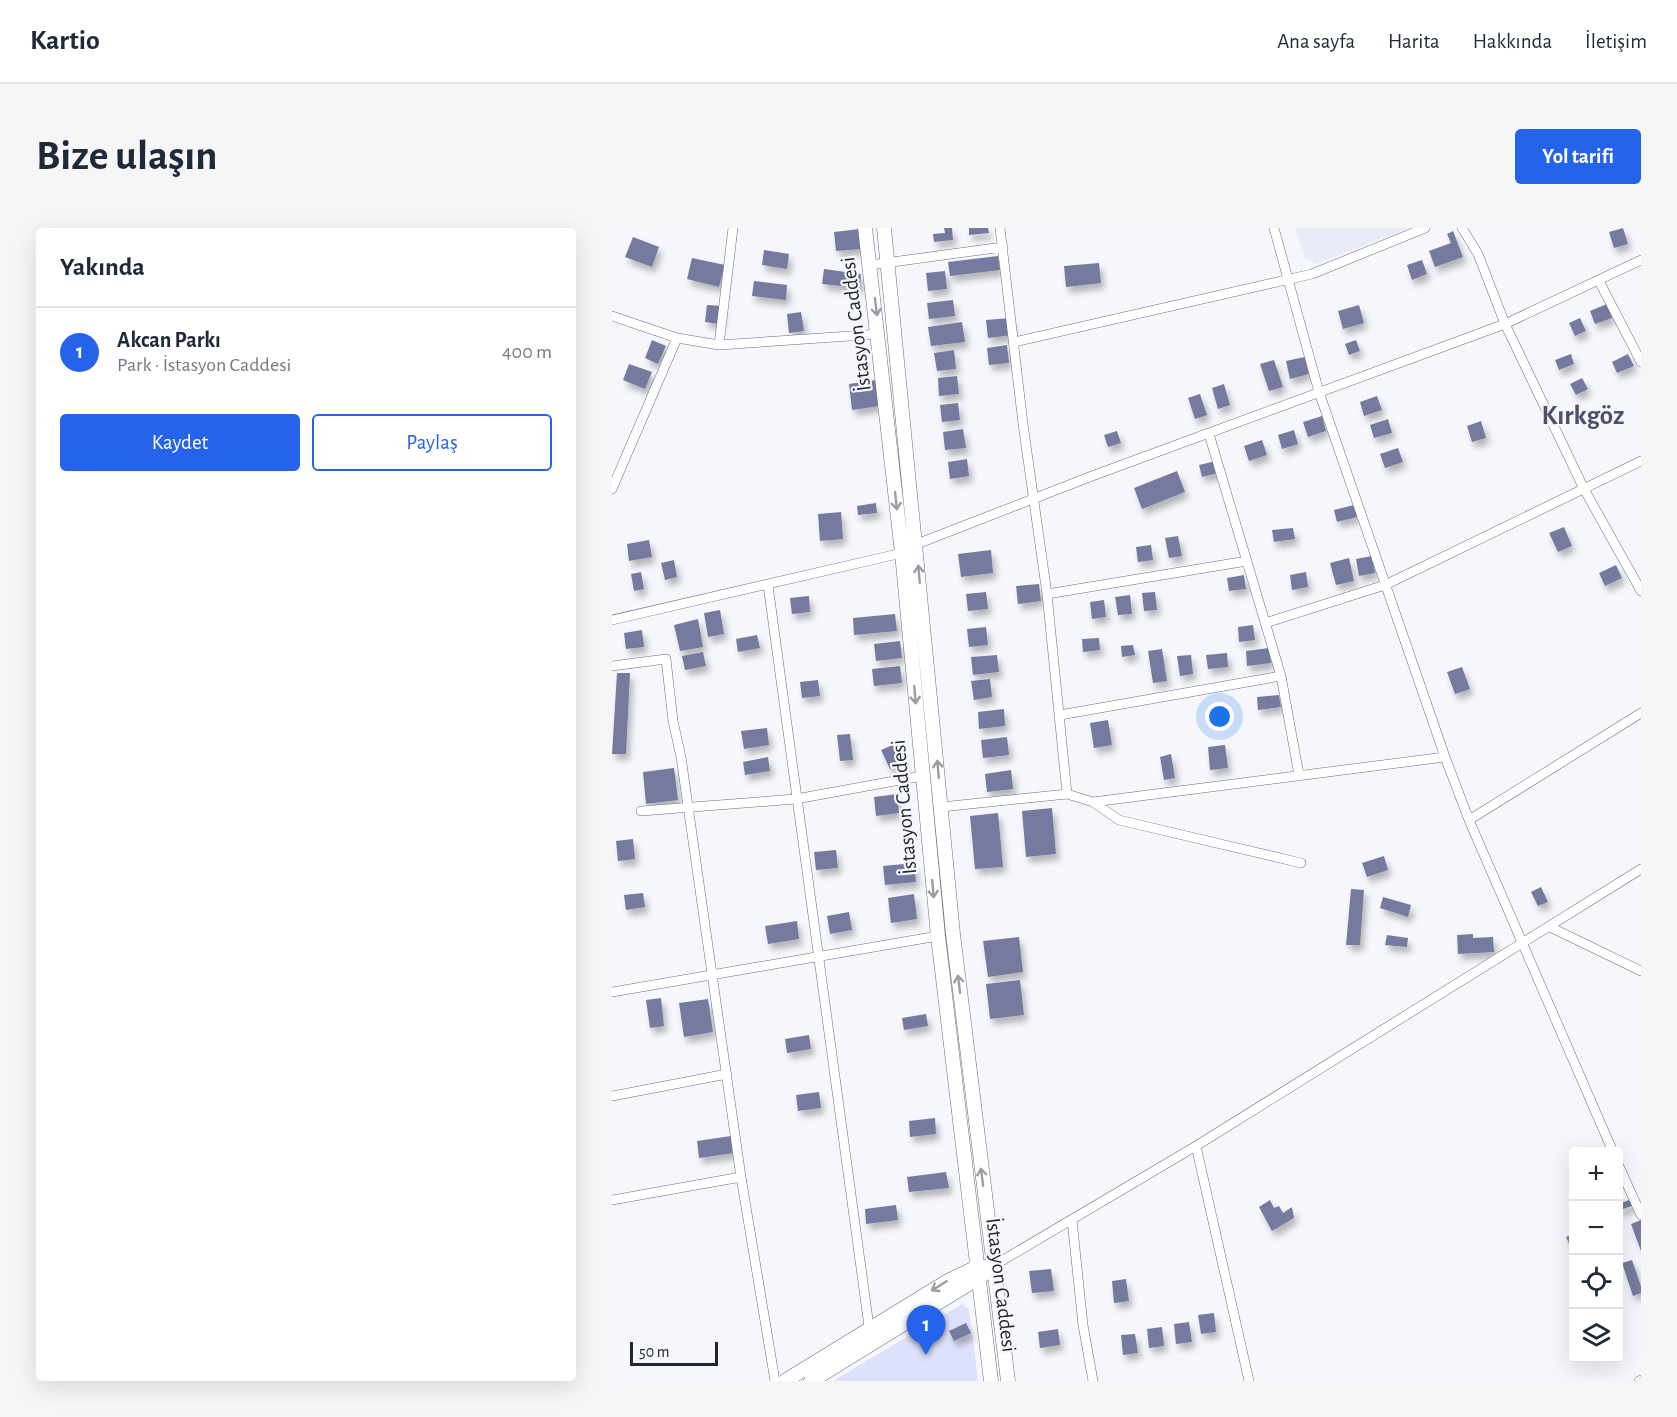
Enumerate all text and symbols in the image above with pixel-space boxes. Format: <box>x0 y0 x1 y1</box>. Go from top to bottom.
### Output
text: Kartio <box>30 27 100 55</box>
text: Ana sayfa <box>1277 31 1355 52</box>
text: Harita <box>1388 31 1440 52</box>
text: Hakkında <box>1473 31 1552 52</box>
text: İletişim <box>1585 31 1647 52</box>
button: Yol tarifi <box>1515 129 1641 184</box>
text: Bize ulaşın <box>36 135 217 177</box>
text: Yakında <box>60 254 145 280</box>
street label: İstasyon Caddesi <box>836 256 875 392</box>
one-way arrow <box>870 296 881 316</box>
text: Akcan Parkı <box>117 329 221 351</box>
text: 1 <box>76 342 83 362</box>
text: 400 m <box>502 342 552 362</box>
text: Park · İstasyon Caddesi <box>117 355 291 375</box>
district label: Kırkgöz <box>1542 402 1624 429</box>
button: Kaydet <box>60 414 300 471</box>
button: Paylaş <box>312 414 552 471</box>
one-way arrow <box>891 490 902 510</box>
one-way arrow <box>913 565 924 585</box>
one-way arrow <box>910 684 921 704</box>
your location <box>1205 702 1234 731</box>
street label: İstasyon Caddesi <box>887 739 920 875</box>
one-way arrow <box>932 759 943 779</box>
one-way arrow <box>928 879 939 898</box>
one-way arrow <box>953 974 964 994</box>
map controls <box>1569 1147 1623 1363</box>
button: + <box>1569 1147 1623 1201</box>
one-way arrow <box>977 1168 988 1188</box>
button: − <box>1569 1201 1623 1255</box>
street label: İstasyon Caddesi <box>982 1217 1021 1353</box>
button: locate <box>1569 1255 1623 1309</box>
one-way arrow <box>931 1280 948 1293</box>
pin: 1 <box>906 1306 946 1355</box>
button: layers <box>1569 1309 1623 1363</box>
scale bar <box>630 1339 718 1366</box>
text: 50 m <box>639 1344 670 1360</box>

